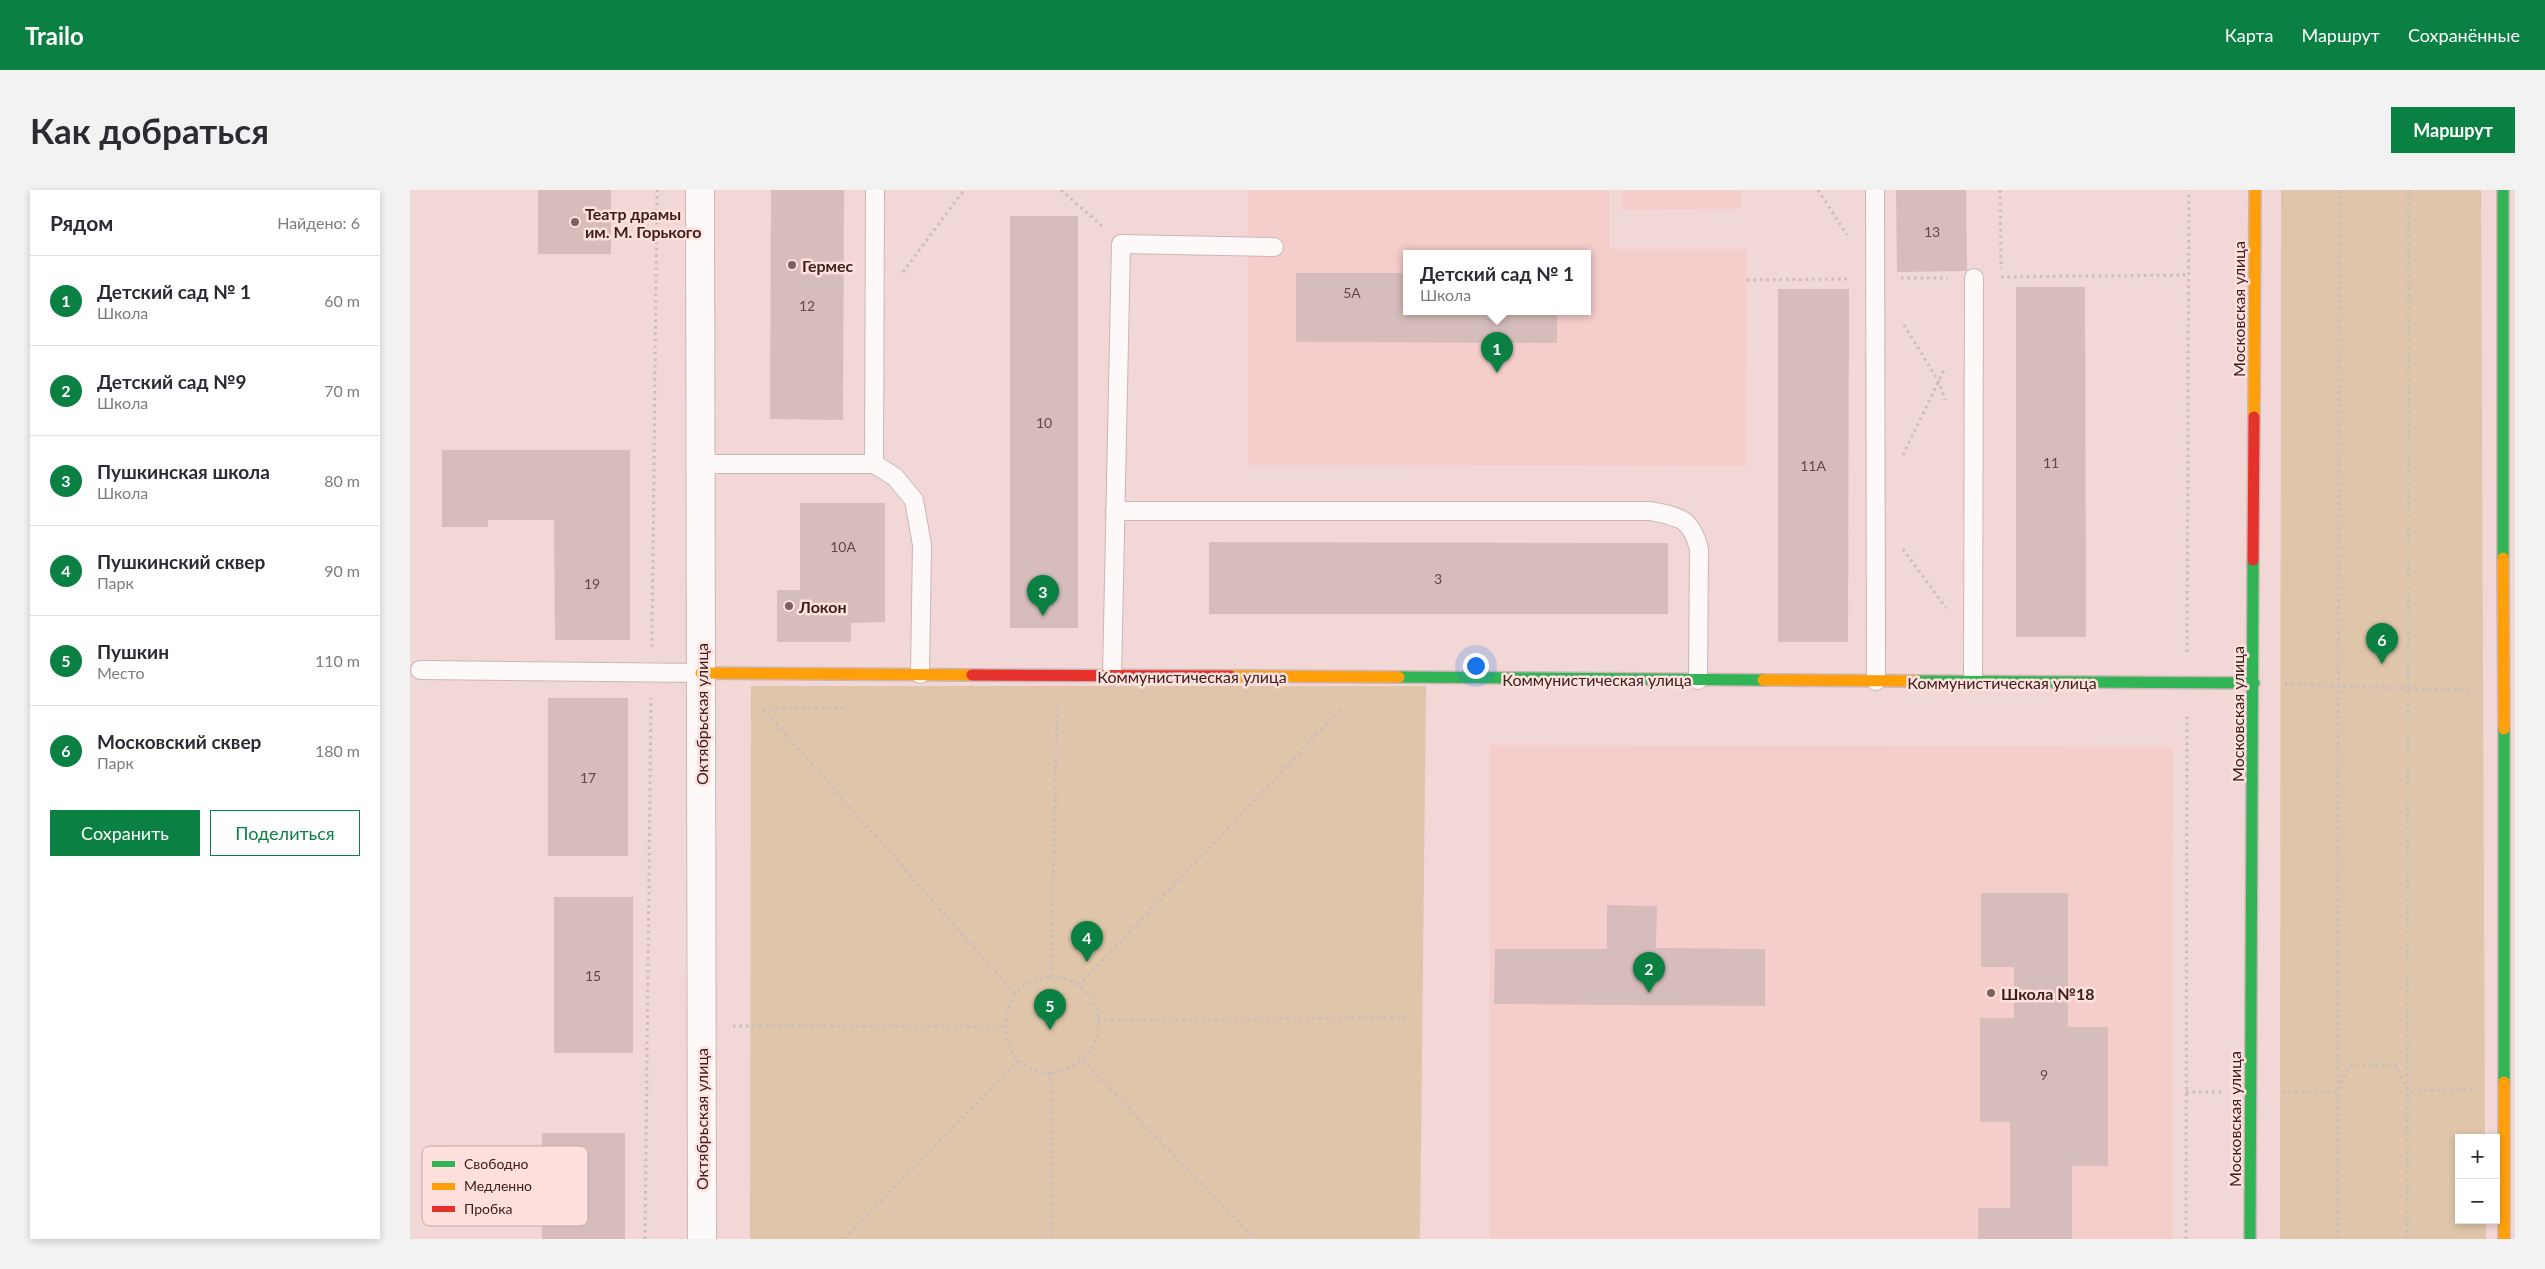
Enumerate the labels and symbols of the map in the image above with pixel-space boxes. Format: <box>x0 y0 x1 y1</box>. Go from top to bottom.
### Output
place label: Театр драмы им. М. Горького <box>585 204 702 241</box>
marker: Театр драмы им. М. Горького <box>569 216 581 228</box>
house number: 13 <box>1924 223 1940 240</box>
street label: Московская улица <box>2229 241 2248 377</box>
place label: Гермес <box>802 256 854 275</box>
marker: Гермес <box>786 259 798 271</box>
house number: 5А <box>1343 284 1361 301</box>
house number: 12 <box>799 297 815 314</box>
pin: 1 <box>1481 332 1513 373</box>
house number: 10 <box>1036 414 1052 431</box>
house number: 11 <box>2043 454 2059 471</box>
house number: 11А <box>1800 457 1826 474</box>
house number: 10А <box>830 538 856 555</box>
house number: 3 <box>1434 570 1442 587</box>
house number: 19 <box>584 575 600 592</box>
pin: 3 <box>1027 575 1059 616</box>
place label: Локон <box>798 597 847 616</box>
marker: Локон <box>783 600 795 612</box>
pin: 6 <box>2366 623 2398 664</box>
street label: Октябрьская улица <box>692 643 711 785</box>
street label: Московская улица <box>2228 646 2247 782</box>
your location <box>1463 653 1489 679</box>
street label: Коммунистическая улица <box>1097 667 1287 686</box>
street label: Коммунистическая улица <box>1502 670 1692 689</box>
street label: Коммунистическая улица <box>1907 673 2097 692</box>
house number: 17 <box>580 769 596 786</box>
pin: 4 <box>1071 921 1103 962</box>
pin: 2 <box>1633 952 1665 993</box>
house number: 15 <box>585 967 601 984</box>
place label: Школа №18 <box>2001 984 2095 1003</box>
marker: Школа №18 <box>1985 987 1997 999</box>
pin: 5 <box>1034 989 1066 1030</box>
street label: Октябрьская улица <box>692 1048 711 1190</box>
street label: Московская улица <box>2225 1051 2244 1187</box>
house number: 9 <box>2040 1066 2048 1083</box>
legend <box>422 1146 588 1226</box>
text: Свободно <box>464 1155 529 1172</box>
text: Медленно <box>464 1177 532 1194</box>
text: Пробка <box>464 1200 512 1217</box>

